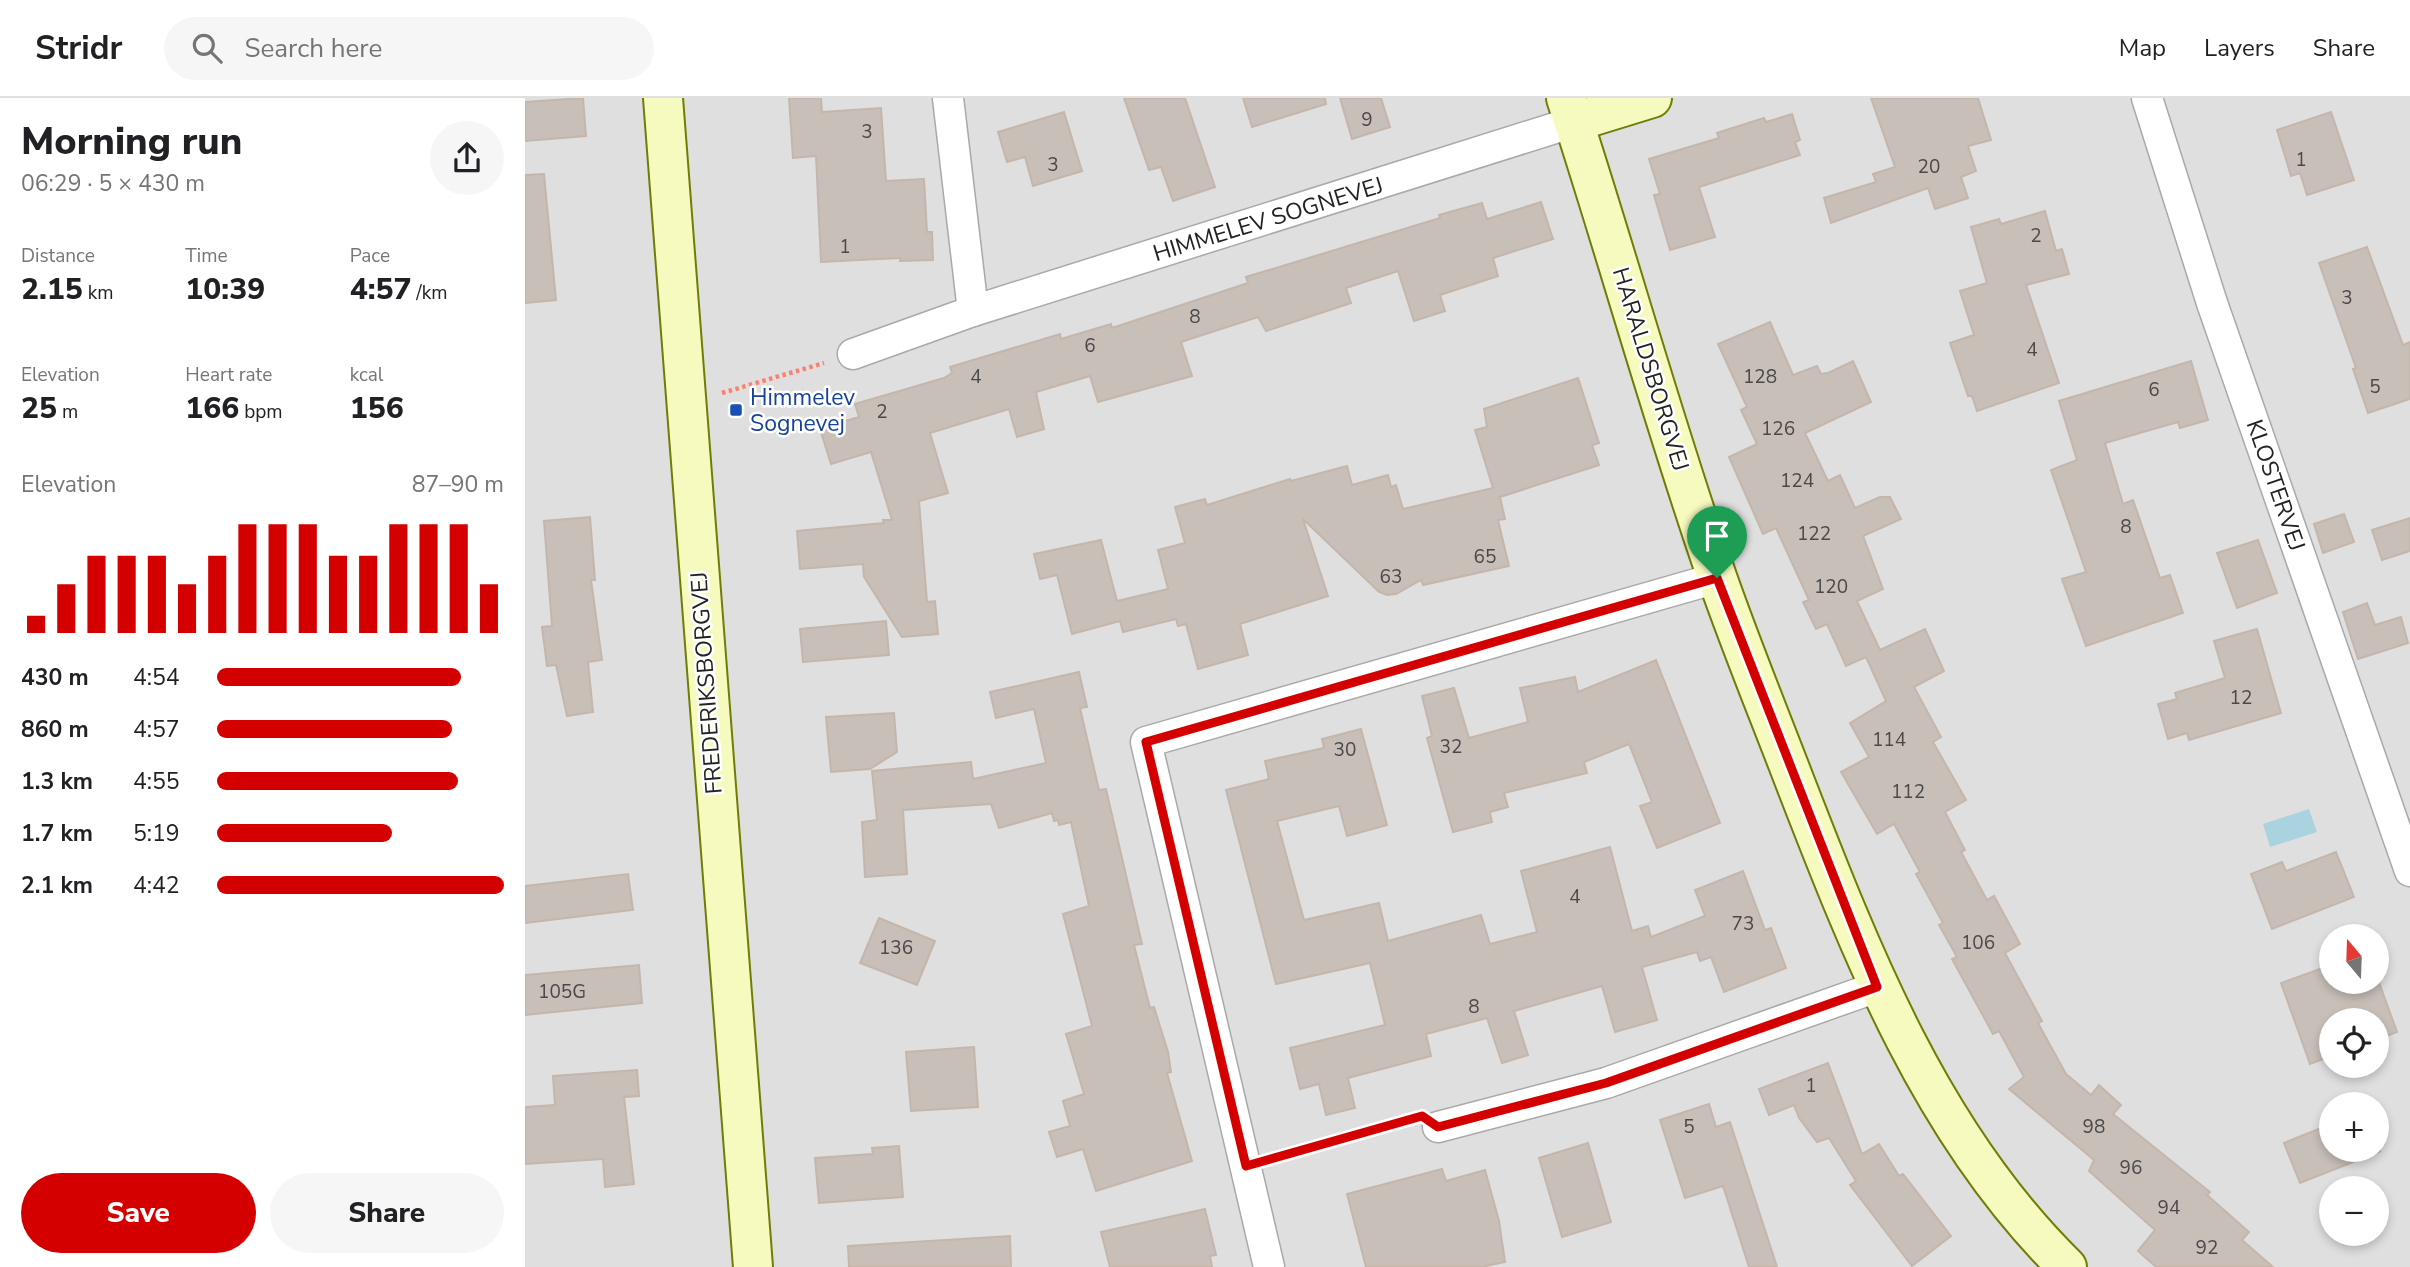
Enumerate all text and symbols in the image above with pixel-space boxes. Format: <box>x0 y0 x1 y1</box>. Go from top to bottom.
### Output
search box <box>164 17 654 80</box>
text: Stridr <box>35 26 122 71</box>
icon: search <box>188 29 226 67</box>
text: Search here <box>244 31 382 66</box>
text: Map <box>2119 32 2166 64</box>
text: Layers <box>2204 32 2275 64</box>
text: Share <box>2313 32 2375 64</box>
house number: 9 <box>1361 107 1373 133</box>
text: Morning run <box>21 116 242 167</box>
house number: 3 <box>861 119 873 145</box>
button: share <box>430 121 504 195</box>
house number: 1 <box>2295 147 2307 173</box>
house number: 3 <box>1047 152 1059 178</box>
house number: 20 <box>1918 154 1940 180</box>
text: 06:29 · 5 × 430 m <box>21 168 205 199</box>
street label: HIMMELEV SOGNEVEJ <box>1149 170 1387 269</box>
house number: 2 <box>2030 223 2042 249</box>
house number: 1 <box>839 234 851 260</box>
text: Distance <box>21 243 95 269</box>
text: Time <box>185 243 228 269</box>
text: Pace <box>350 243 390 269</box>
street label: HARALDSBORGVEJ <box>1605 263 1696 475</box>
text: 2.15 <box>21 269 83 310</box>
text: 10:39 <box>185 269 265 310</box>
text: 4:57 <box>350 269 411 310</box>
text: km <box>83 280 113 306</box>
text: /km <box>411 280 447 306</box>
house number: 3 <box>2341 285 2353 311</box>
house number: 8 <box>1189 304 1201 330</box>
house number: 6 <box>1084 333 1096 359</box>
house number: 4 <box>2026 337 2038 363</box>
text: Elevation <box>21 362 100 388</box>
text: Heart rate <box>185 362 272 388</box>
text: kcal <box>350 362 383 388</box>
house number: 4 <box>970 364 982 390</box>
house number: 128 <box>1743 364 1777 390</box>
house number: 5 <box>2369 374 2381 400</box>
house number: 6 <box>2148 377 2160 403</box>
place label: Himmelev Sognevej <box>750 382 855 439</box>
text: 25 <box>21 388 57 429</box>
text: 166 <box>185 388 239 429</box>
text: 156 <box>350 388 404 429</box>
text: m <box>57 399 78 425</box>
text: bpm <box>239 399 283 425</box>
house number: 2 <box>876 399 888 425</box>
marker: Himmelev Sognevej <box>728 402 744 418</box>
house number: 126 <box>1761 416 1795 442</box>
street label: KLOSTERVEJ <box>2239 416 2312 555</box>
house number: 124 <box>1780 468 1814 494</box>
text: Elevation <box>21 469 116 500</box>
text: 87–90 m <box>412 469 504 500</box>
pin <box>1687 506 1747 578</box>
house number: 8 <box>2120 514 2132 540</box>
icon: arrive <box>1698 517 1736 555</box>
house number: 122 <box>1797 521 1831 547</box>
house number: 65 <box>1474 544 1496 570</box>
house number: 63 <box>1380 564 1402 590</box>
street label: FREDERIKSBORGVEJ <box>683 571 730 795</box>
house number: 120 <box>1814 574 1848 600</box>
text: 430 m <box>21 662 89 693</box>
text: 4:54 <box>133 662 180 693</box>
house number: 12 <box>2230 685 2252 711</box>
text: 860 m <box>21 714 89 745</box>
text: 4:57 <box>133 714 180 745</box>
house number: 114 <box>1872 727 1906 753</box>
house number: 32 <box>1440 734 1462 760</box>
house number: 30 <box>1334 737 1356 763</box>
text: 1.3 km <box>21 766 93 797</box>
text: 4:55 <box>133 766 180 797</box>
house number: 112 <box>1891 779 1925 805</box>
text: 1.7 km <box>21 818 93 849</box>
text: 5:19 <box>133 818 180 849</box>
text: 2.1 km <box>21 870 93 901</box>
text: 4:42 <box>133 870 180 901</box>
house number: 4 <box>1569 884 1581 910</box>
house number: 73 <box>1732 911 1754 937</box>
north arrow <box>2319 924 2389 994</box>
map controls <box>2319 924 2389 1246</box>
house number: 106 <box>1961 930 1995 956</box>
house number: 136 <box>879 935 913 961</box>
house number: 105G <box>538 979 586 1005</box>
house number: 8 <box>1468 994 1480 1020</box>
button: locate <box>2319 1008 2389 1078</box>
house number: 1 <box>1805 1073 1817 1099</box>
button: + <box>2319 1092 2389 1162</box>
house number: 5 <box>1683 1114 1695 1140</box>
house number: 98 <box>2083 1114 2105 1140</box>
house number: 96 <box>2120 1155 2142 1181</box>
button: Save <box>21 1173 256 1253</box>
button: Share <box>270 1173 504 1253</box>
button: − <box>2319 1176 2389 1246</box>
house number: 94 <box>2158 1195 2180 1221</box>
house number: 92 <box>2196 1235 2218 1261</box>

